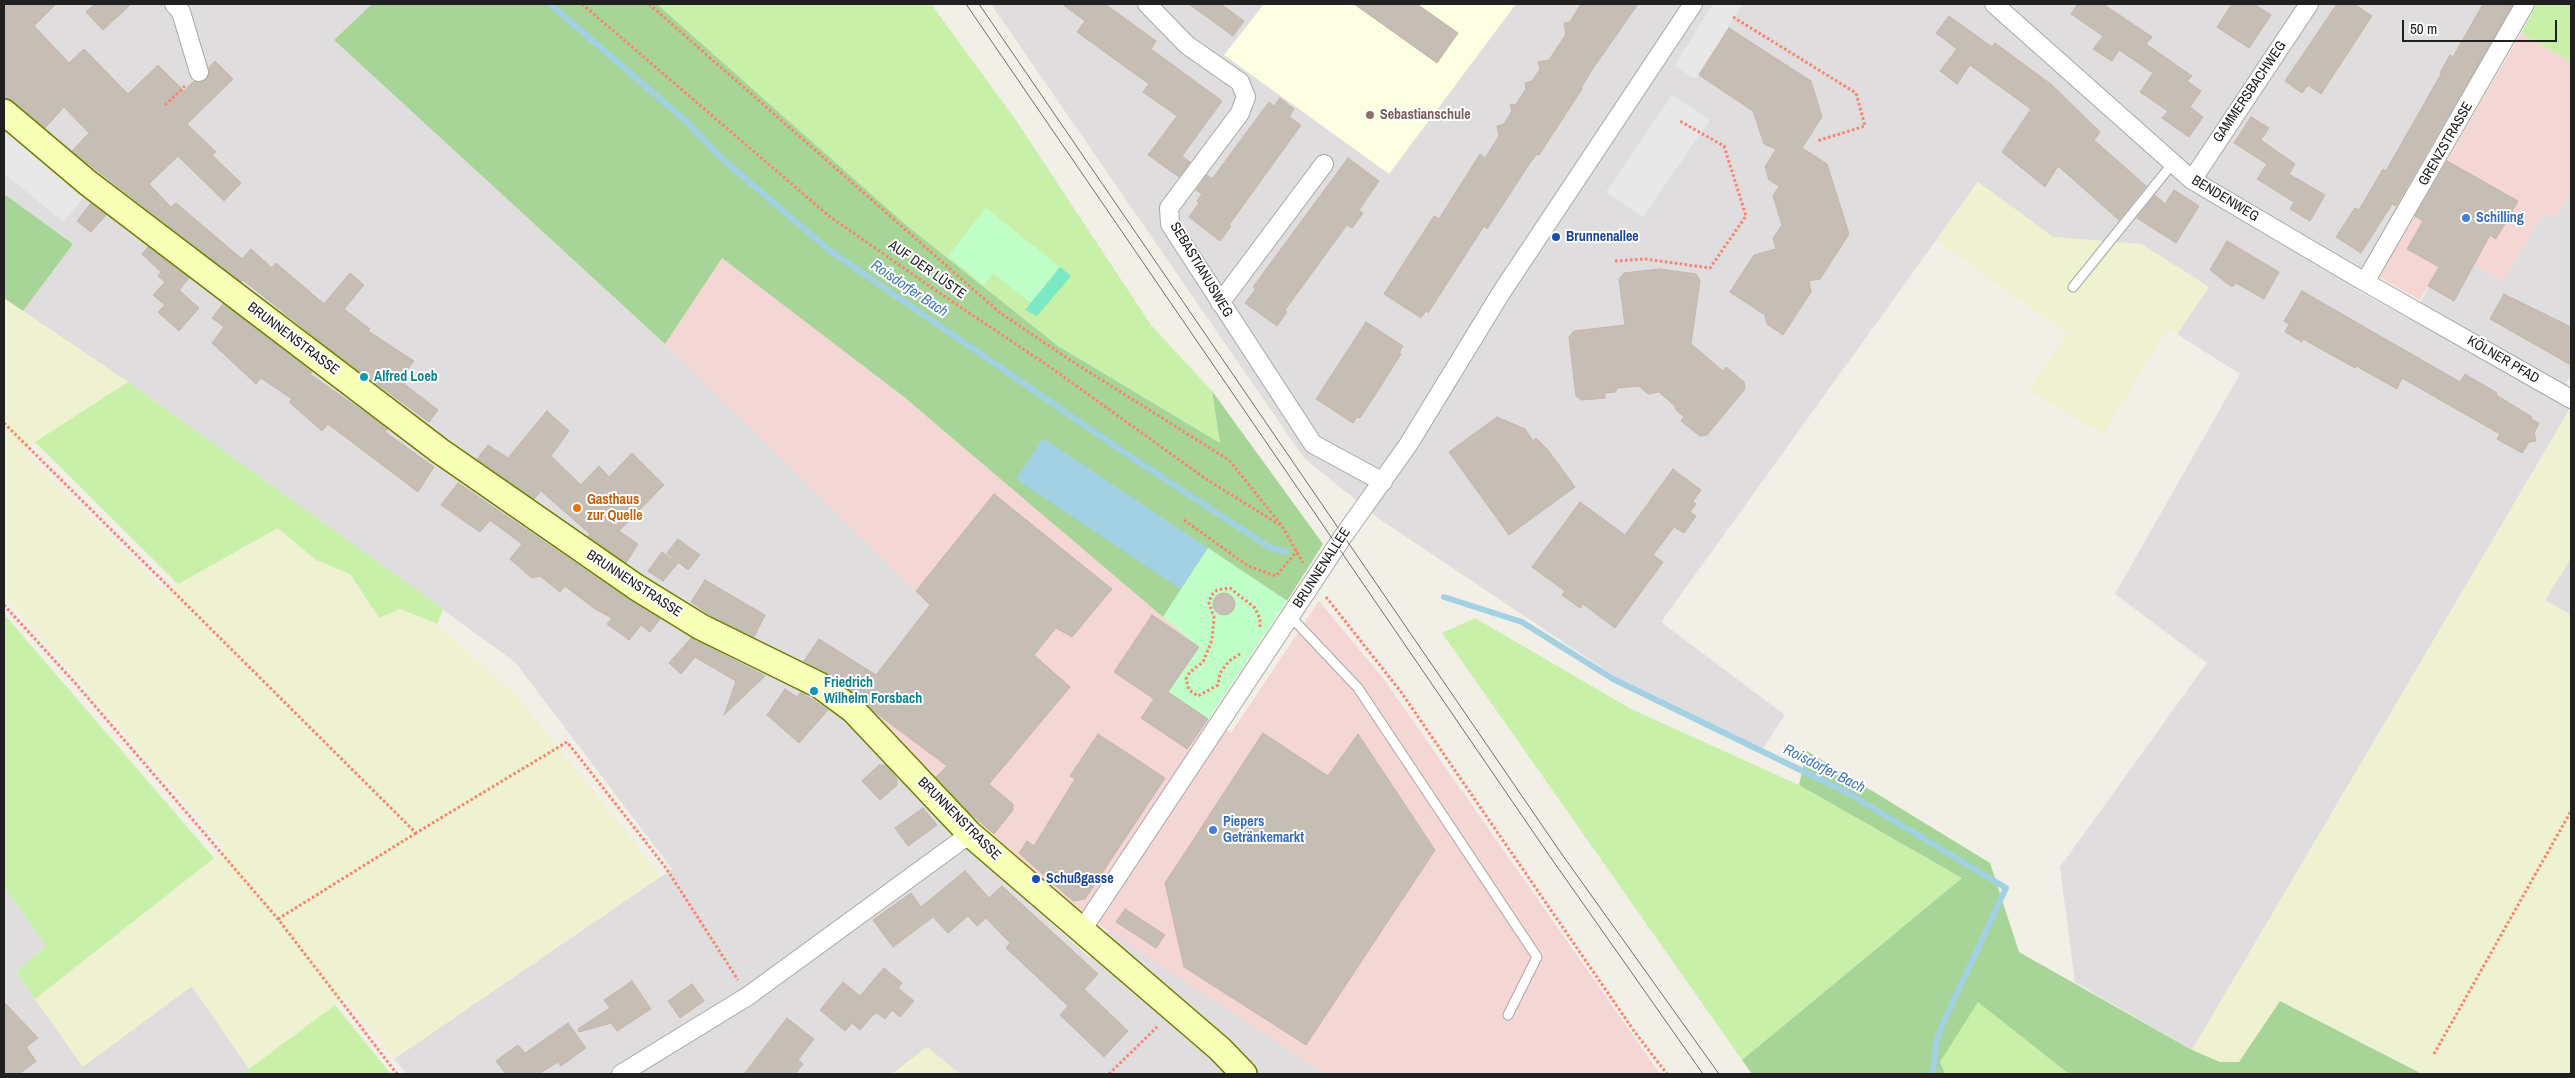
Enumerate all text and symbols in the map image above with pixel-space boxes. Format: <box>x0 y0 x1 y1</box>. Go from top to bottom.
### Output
scale bar <box>2405 10 2560 42</box>
text: 50 m <box>2410 18 2437 39</box>
street label: GAMMERSBACHWEG <box>2210 38 2290 146</box>
street label: GRENZSTRASSE <box>2415 99 2477 189</box>
place label: Sebastianschule <box>1380 107 1471 123</box>
marker: Sebastianschule <box>1364 109 1376 121</box>
street label: BENDENWEG <box>2188 172 2262 226</box>
place label: Schilling <box>2476 210 2524 226</box>
marker: Schilling <box>2460 212 2472 224</box>
street label: SEBASTIANUSWEG <box>1166 219 1236 321</box>
place label: Brunnenallee <box>1566 229 1639 245</box>
marker: Brunnenallee <box>1550 231 1562 243</box>
street label: AUF DER LÜSTE <box>885 237 969 303</box>
water label: Roisdorfer Bach <box>867 257 951 321</box>
street label: BRUNNENSTRASSE <box>244 299 342 379</box>
street label: KÖLNER PFAD <box>2464 333 2542 387</box>
place label: Alfred Loeb <box>374 369 438 385</box>
marker: Alfred Loeb <box>358 371 370 383</box>
place label: Gasthaus zur Quelle <box>587 492 643 524</box>
marker: Gasthaus zur Quelle <box>571 502 583 514</box>
street label: BRUNNENALLEE <box>1290 525 1354 611</box>
street label: BRUNNENSTRASSE <box>583 547 685 621</box>
place label: Friedrich Wilhelm Forsbach <box>824 675 922 708</box>
marker: Friedrich Wilhelm Forsbach <box>808 685 820 697</box>
water label: Roisdorfer Bach <box>1780 741 1868 797</box>
street label: BRUNNENSTRASSE <box>914 774 1004 864</box>
place label: Piepers Getränkemarkt <box>1223 814 1304 846</box>
marker: Piepers Getränkemarkt <box>1207 824 1219 836</box>
place label: Schußgasse <box>1046 871 1114 887</box>
marker: Schußgasse <box>1030 873 1042 885</box>

